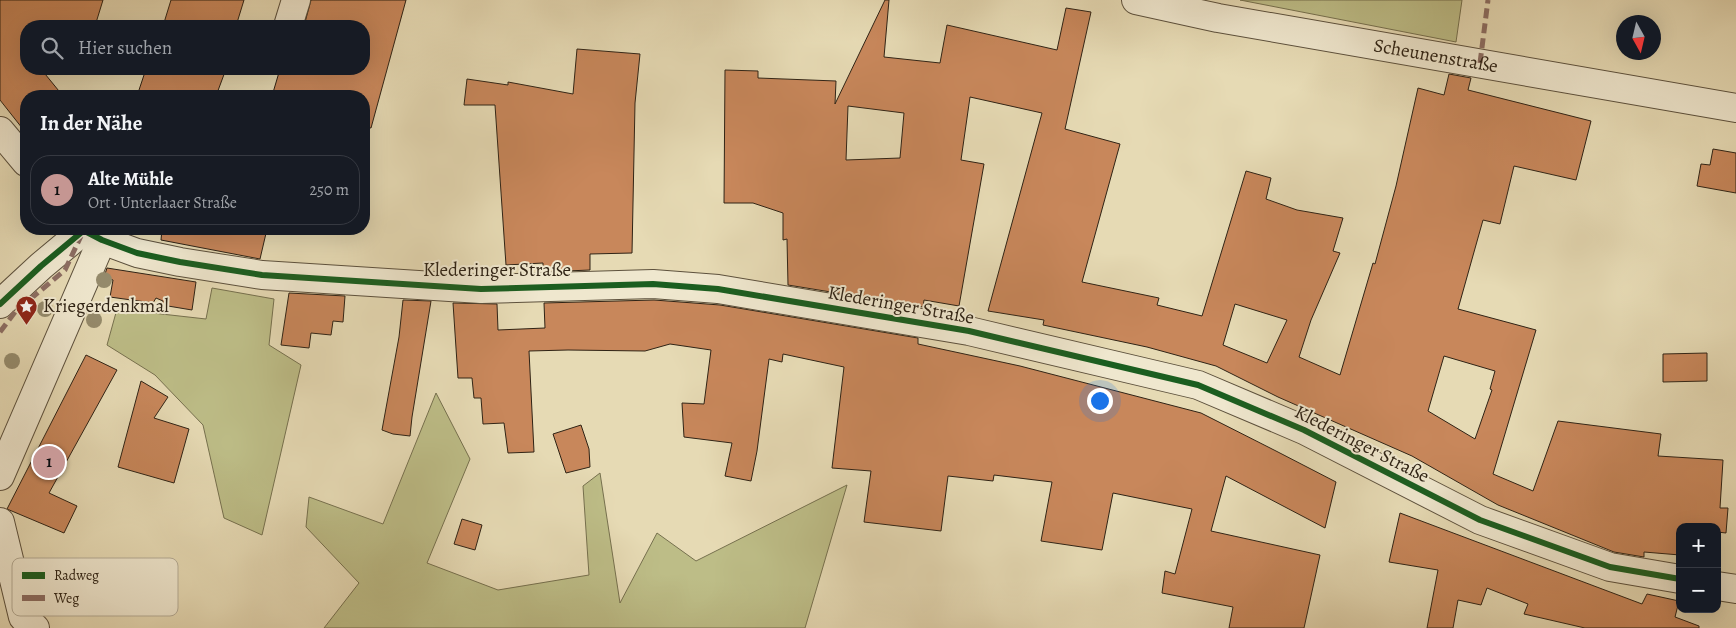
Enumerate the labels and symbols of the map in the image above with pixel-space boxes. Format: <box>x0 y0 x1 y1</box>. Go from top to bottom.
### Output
north arrow <box>1616 15 1661 60</box>
street label: Scheunenstraße <box>1372 32 1500 79</box>
street label: Klederinger Straße <box>423 257 571 283</box>
street label: Klederinger Straße <box>826 279 976 331</box>
place label: Kriegerdenkmal <box>43 293 169 319</box>
place icon: Kriegerdenkmal <box>15 294 39 325</box>
your location <box>1087 388 1113 414</box>
street label: Klederinger Straße <box>1290 399 1434 489</box>
pin: 1 <box>33 443 65 481</box>
legend <box>12 558 178 616</box>
text: Radweg <box>54 566 99 585</box>
text: Weg <box>53 589 79 608</box>

